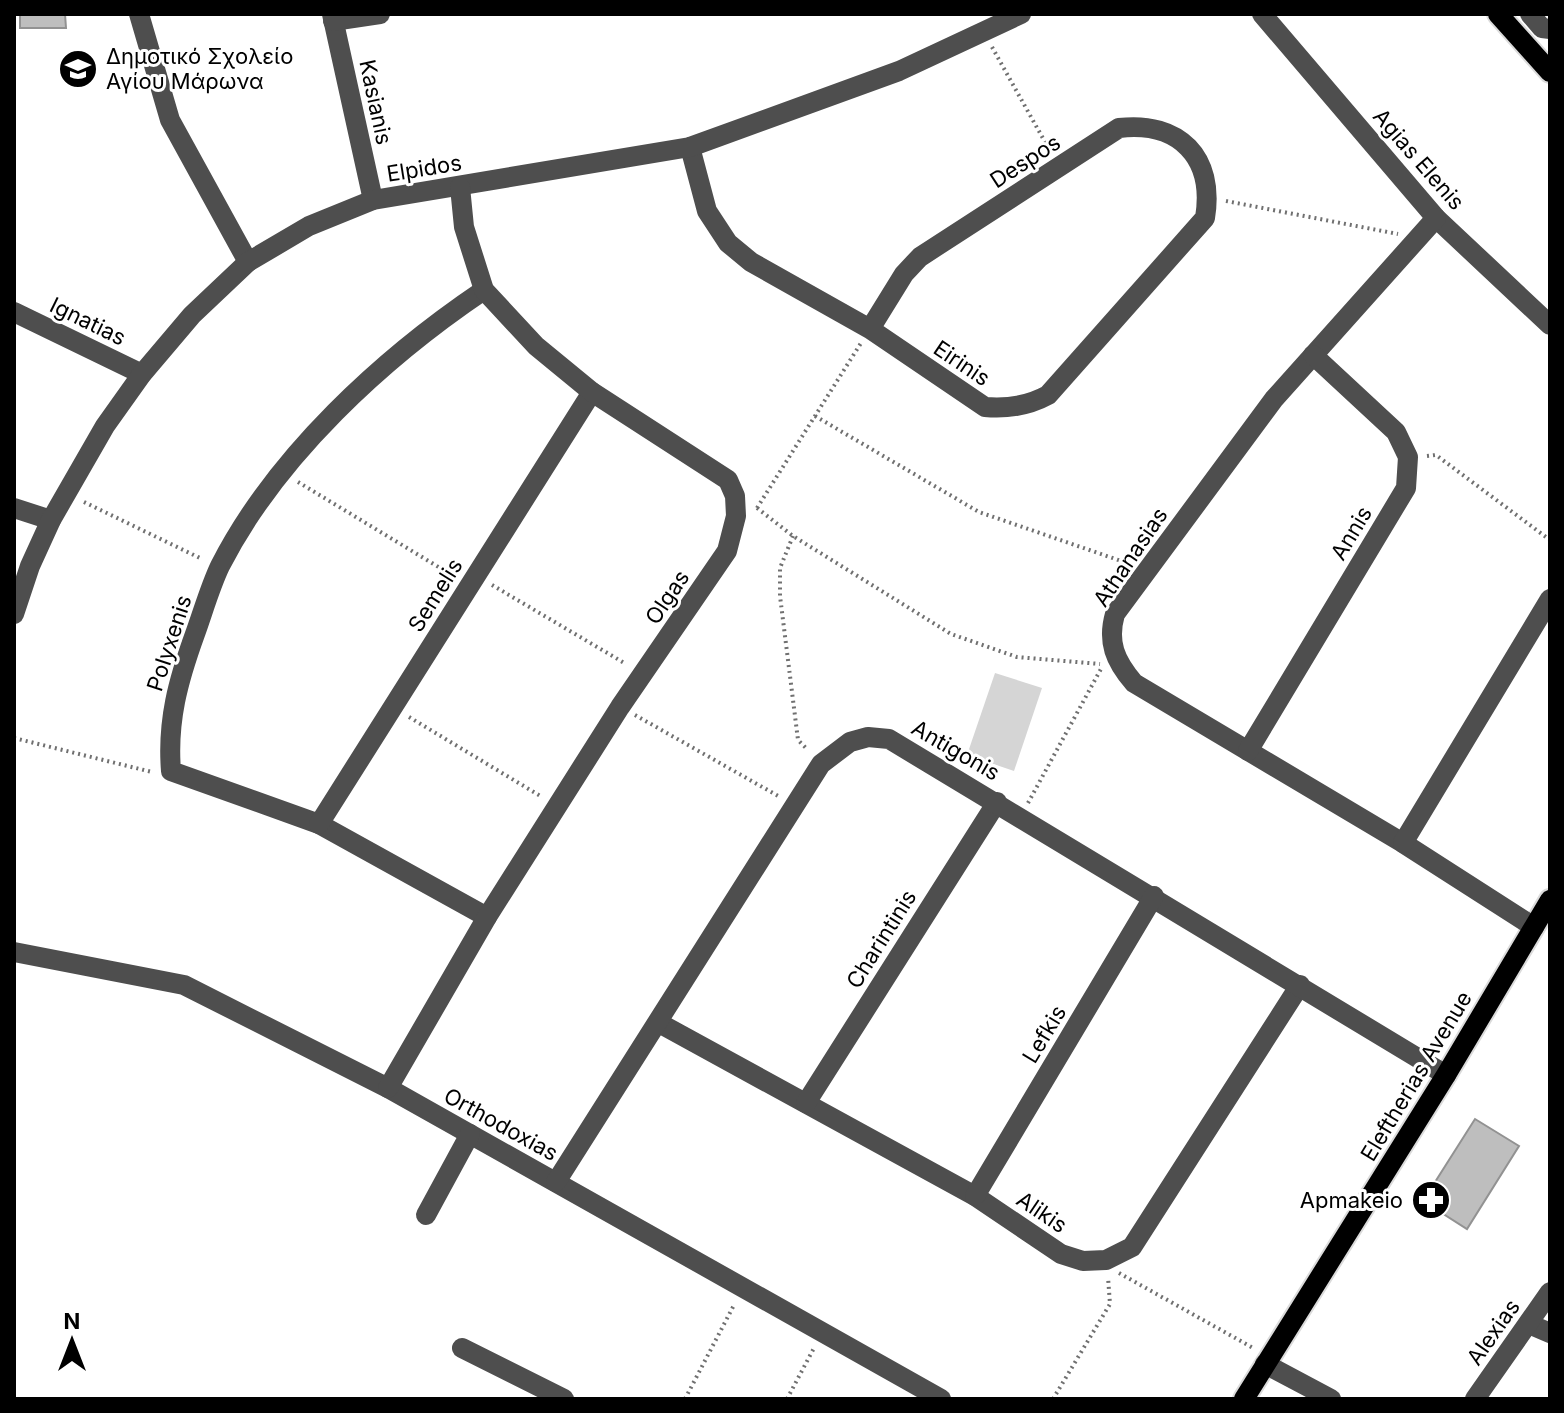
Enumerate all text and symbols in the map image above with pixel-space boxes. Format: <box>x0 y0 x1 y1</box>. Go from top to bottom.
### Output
place label: Δημοτικό Σχολείο Αγίου Μάρωνα <box>106 43 293 94</box>
school or university icon: Δημοτικό Σχολείο Αγίου Μάρωνα <box>57 48 99 90</box>
street label: Kasianis <box>354 57 398 147</box>
street label: Agias Elenis <box>1368 103 1470 215</box>
street label: Despos <box>985 129 1065 193</box>
street label: Elpidos <box>385 149 463 187</box>
street label: Ignatias <box>46 292 130 350</box>
street label: Eirinis <box>929 335 995 391</box>
street label: Annis <box>1325 501 1377 565</box>
street label: Athanasias <box>1087 503 1173 611</box>
street label: Semelis <box>402 554 468 636</box>
street label: Olgas <box>640 565 694 629</box>
street label: Polyxenis <box>141 592 197 694</box>
street label: Antigonis <box>907 714 1005 786</box>
street label: Charintinis <box>841 885 921 993</box>
street label: Eleftherias Avenue <box>1355 987 1477 1165</box>
street label: Lefkis <box>1017 1001 1071 1067</box>
street label: Orthodoxias <box>439 1082 563 1166</box>
pharmacy icon: Apmakeio <box>1410 1179 1452 1221</box>
street label: Alikis <box>1012 1186 1072 1238</box>
place label: Apmakeio <box>1300 1187 1403 1213</box>
street label: Alexias <box>1461 1294 1525 1370</box>
north arrow <box>32 1301 112 1381</box>
text: N <box>64 1308 80 1334</box>

